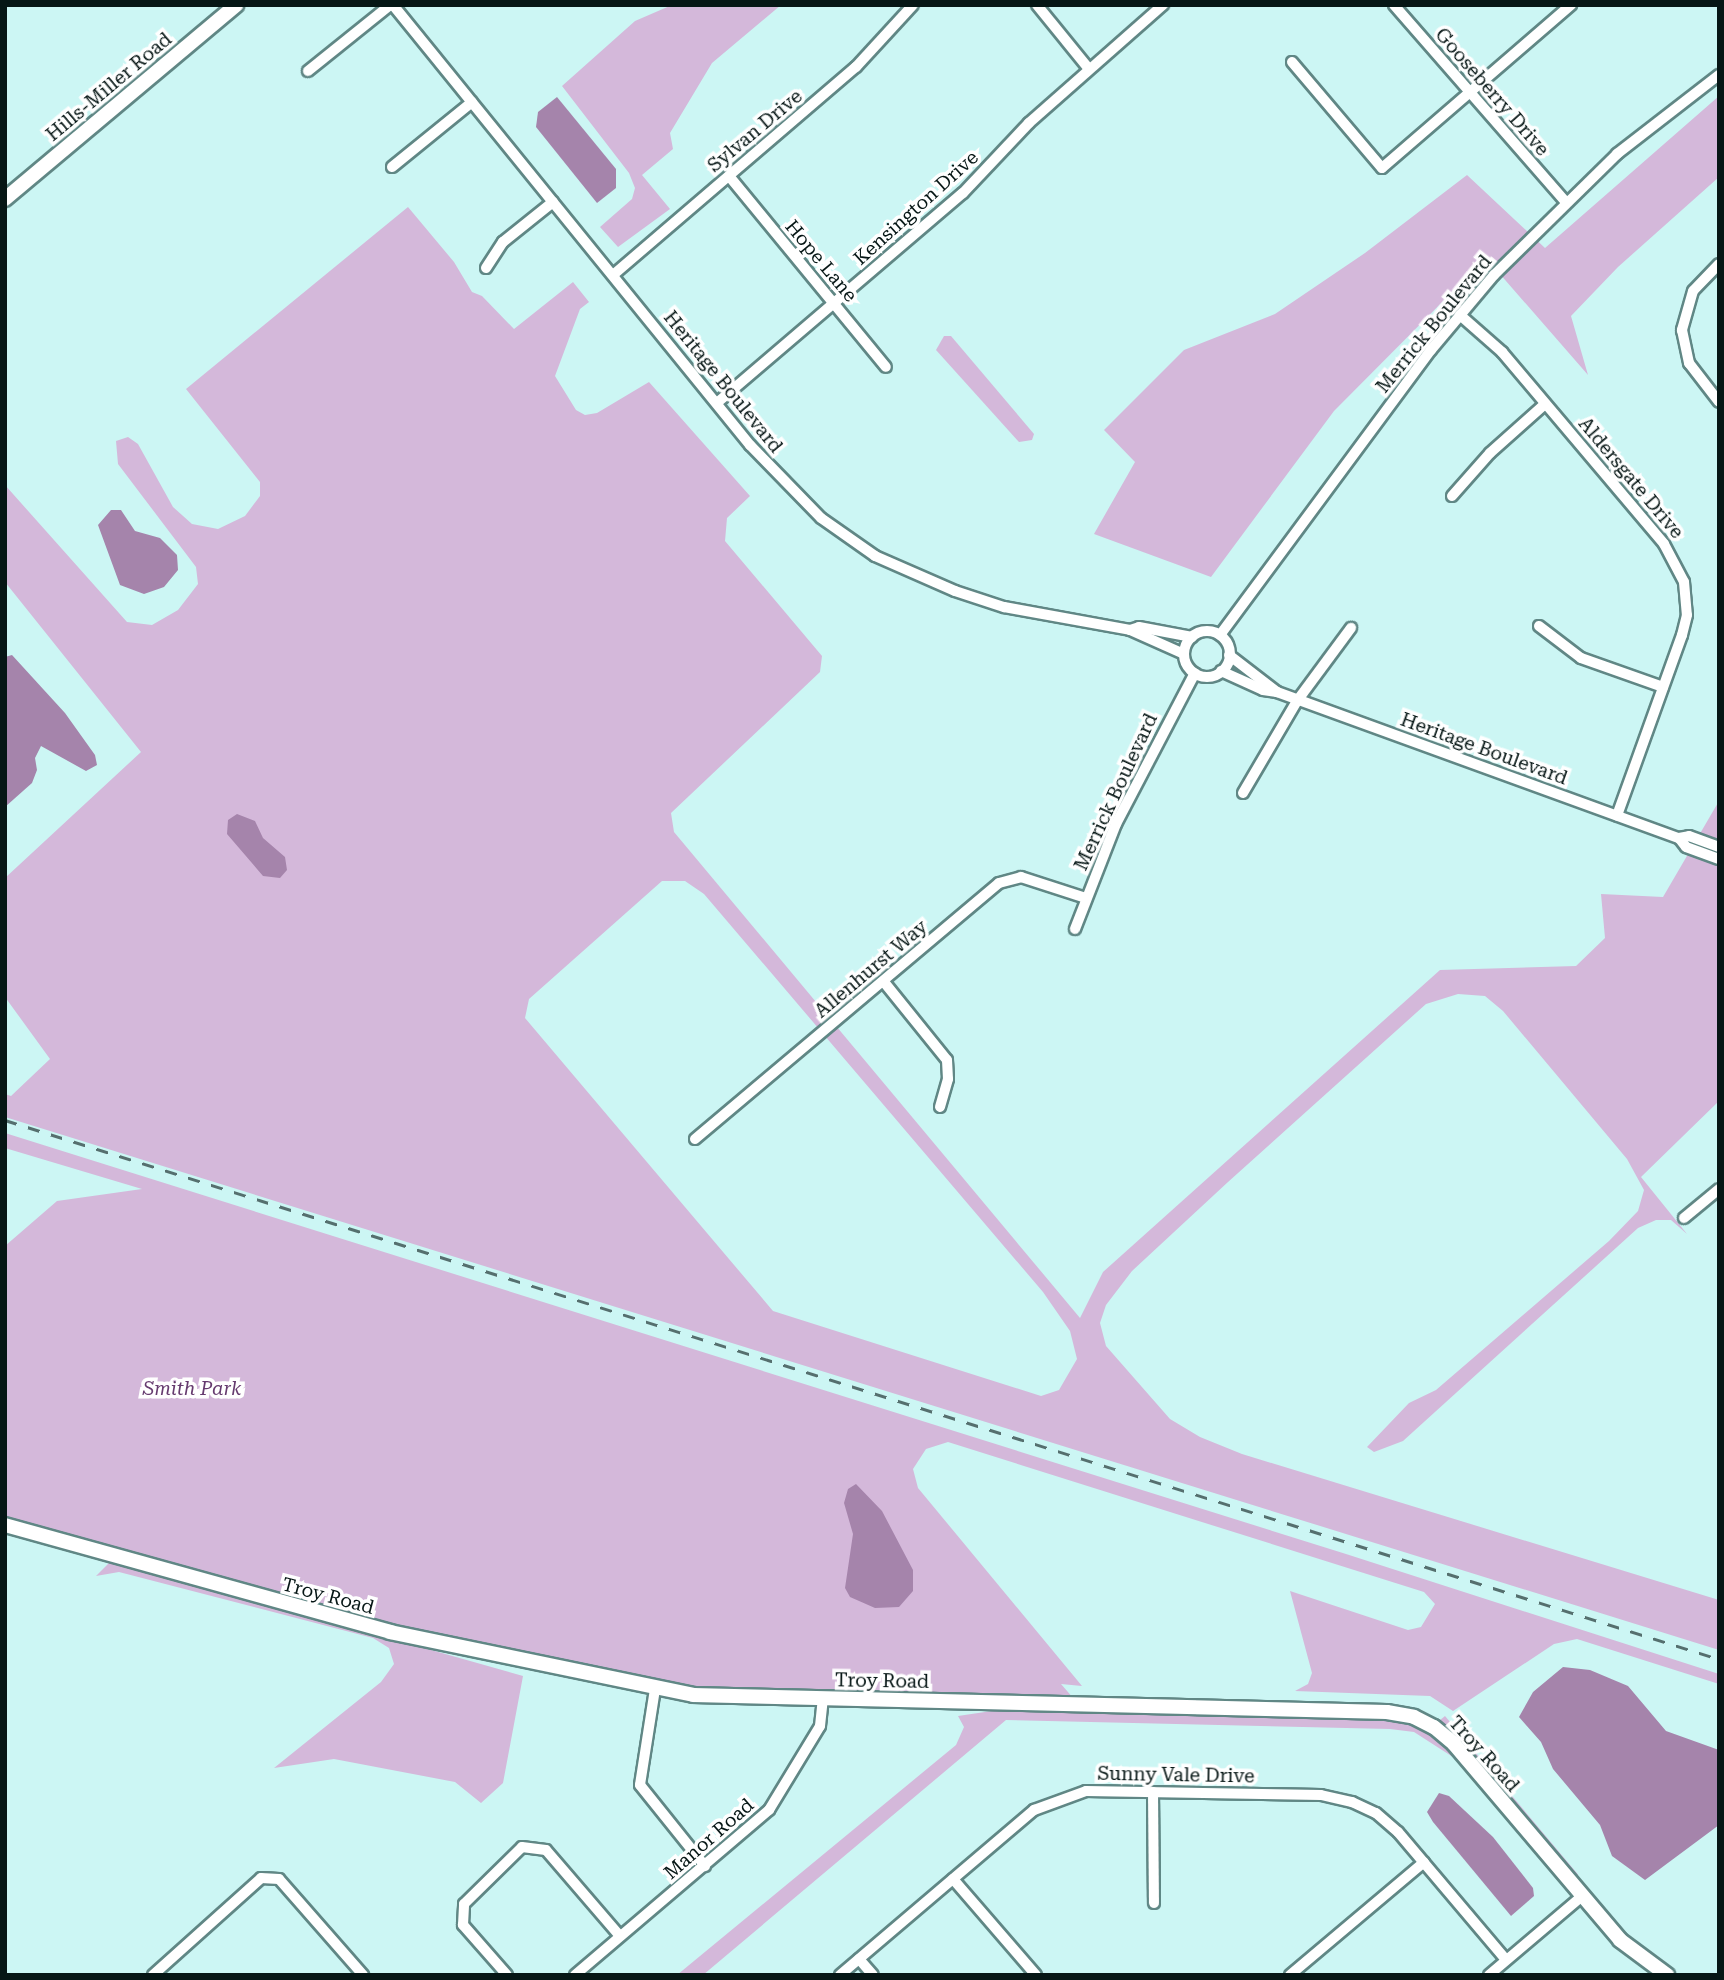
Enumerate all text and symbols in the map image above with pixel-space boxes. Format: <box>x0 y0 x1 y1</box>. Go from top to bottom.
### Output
street label: Gooseberry Drive <box>1430 23 1554 161</box>
street label: Hills-Miller Road <box>42 28 176 146</box>
street label: Sylvan Drive <box>703 85 807 177</box>
street label: Kensington Drive <box>849 146 983 270</box>
street label: Hope Lane <box>780 215 862 307</box>
street label: Merrick Boulevard <box>1371 251 1497 397</box>
street label: Heritage Boulevard <box>659 306 787 458</box>
street label: Aldersgate Drive <box>1574 413 1688 543</box>
street label: Heritage Boulevard <box>1397 708 1571 790</box>
street label: Merrick Boulevard <box>1070 710 1162 874</box>
street label: Allenhurst Way <box>810 915 932 1023</box>
park label: Smith Park <box>143 1378 241 1400</box>
street label: Troy Road <box>280 1573 376 1619</box>
street label: Troy Road <box>835 1669 929 1693</box>
street label: Troy Road <box>1444 1711 1524 1797</box>
street label: Sunny Vale Drive <box>1097 1762 1255 1788</box>
street label: Manor Road <box>659 1794 759 1884</box>

